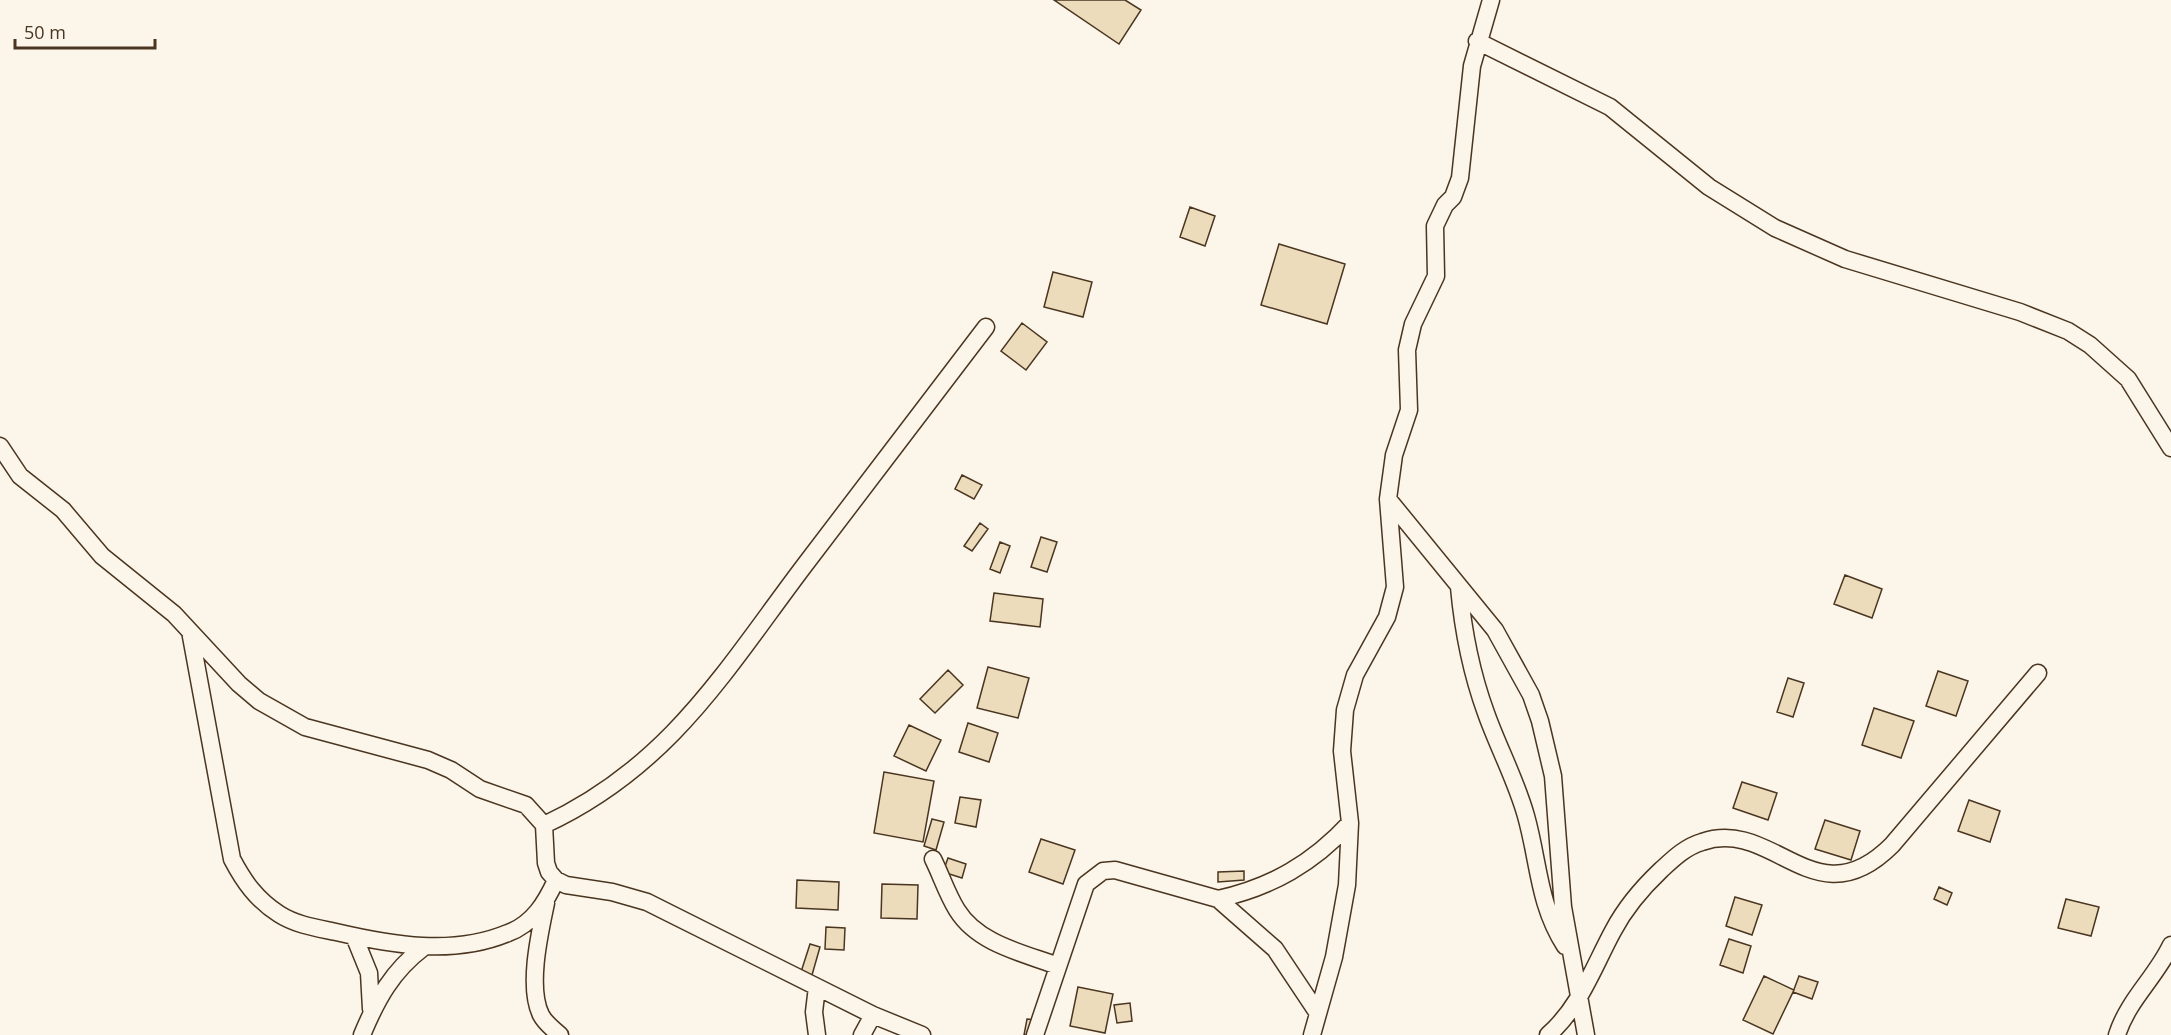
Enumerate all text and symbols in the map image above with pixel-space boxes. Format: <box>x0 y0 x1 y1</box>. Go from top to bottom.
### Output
scale bar <box>15 12 154 50</box>
text: 50 m <box>24 20 66 44</box>

